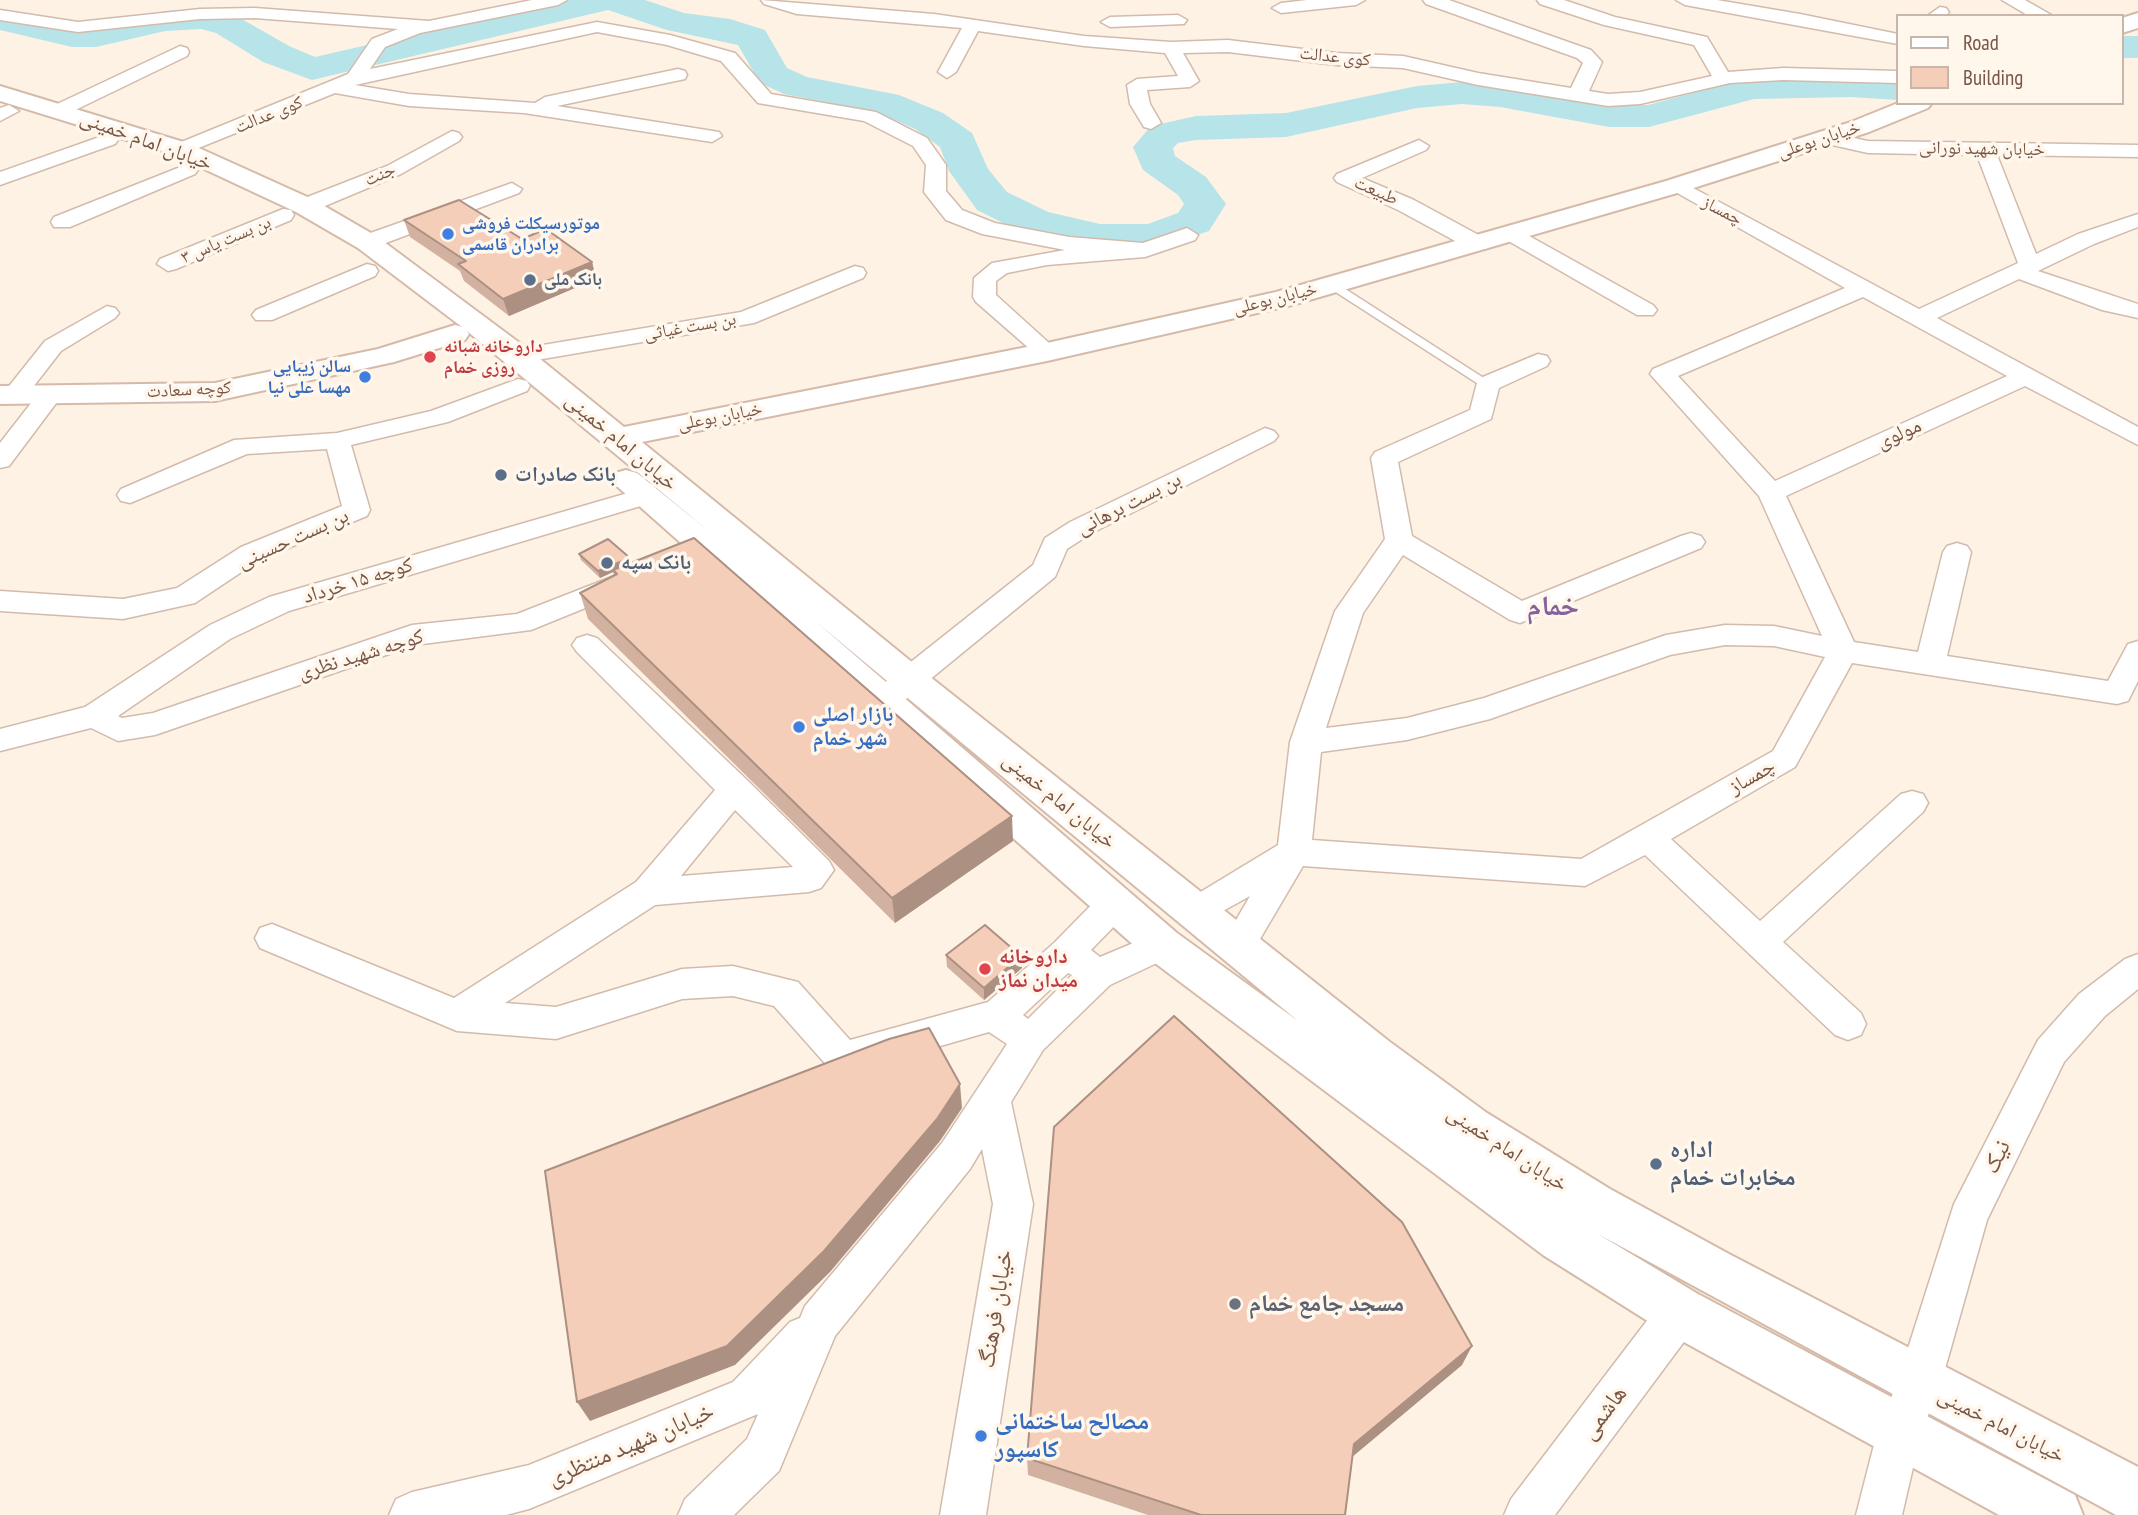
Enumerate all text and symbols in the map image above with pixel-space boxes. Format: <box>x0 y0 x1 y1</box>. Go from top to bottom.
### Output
legend <box>1896 14 2124 105</box>
text: Road <box>1963 29 1999 56</box>
street label: کوی عدالت <box>1298 43 1372 71</box>
text: Building <box>1963 64 2023 91</box>
street label: کوی عدالت <box>232 92 306 138</box>
street label: خیابان امام خمینی <box>76 105 216 177</box>
street label: خیابان بوعلی <box>1775 117 1863 163</box>
street label: خیابان شهید نورانی <box>1919 137 2045 161</box>
street label: جنت <box>361 159 399 191</box>
street label: طبيعت <box>1351 172 1401 210</box>
street label: چمساز <box>1698 192 1746 230</box>
street label: بن بست یاس ۳ <box>178 211 274 269</box>
place label: موتورسیکلت فروشی برادران قاسمی <box>462 213 600 256</box>
marker: موتورسیکلت فروشی برادران قاسمی <box>440 226 456 242</box>
place label: بانک ملی <box>544 269 602 291</box>
marker: بانک ملی <box>522 272 538 288</box>
street label: خیابان بوعلی <box>1231 278 1319 320</box>
street label: بن بست غیاثی <box>642 308 738 346</box>
place label: داروخانه شبانه روزی خمام <box>444 336 543 378</box>
marker: داروخانه شبانه روزی خمام <box>422 349 438 365</box>
place label: سالن زیبایی مهسا علی نیا <box>267 356 351 398</box>
marker: سالن زیبایی مهسا علی نیا <box>357 369 373 385</box>
street label: کوچه سعادت <box>146 377 232 403</box>
street label: خیابان امام خمینی <box>560 388 682 496</box>
street label: خیابان بوعلی <box>676 398 764 436</box>
street label: مولوی <box>1873 413 1925 455</box>
place label: بانک صادرات <box>515 462 616 488</box>
marker: بانک صادرات <box>493 467 509 483</box>
street label: بن بست برهانی <box>1072 467 1186 541</box>
street label: بن بست حسینی <box>233 503 353 575</box>
place label: بانک سپه <box>621 550 691 576</box>
street label: کوچه ۱۵ خرداد <box>300 552 416 610</box>
marker: بانک سپه <box>599 555 615 571</box>
district label: خمام <box>1527 590 1579 624</box>
street label: کوچه شهید نظری <box>295 624 427 686</box>
place label: بازار اصلی شهر خمام <box>813 702 893 752</box>
marker: بازار اصلی شهر خمام <box>791 719 807 735</box>
street label: خیابان امام خمینی <box>997 748 1121 854</box>
street label: چمساز <box>1724 754 1780 800</box>
place label: داروخانه میدان نماز <box>999 944 1078 994</box>
marker: داروخانه میدان نماز <box>977 961 993 977</box>
street label: خیابان امام خمینی <box>1442 1101 1572 1197</box>
street label: نیک <box>1977 1135 2017 1179</box>
place label: اداره مخابرات خمام <box>1670 1136 1796 1192</box>
marker: اداره مخابرات خمام <box>1648 1156 1664 1172</box>
street label: خیابان فرهنگ <box>972 1248 1020 1370</box>
place label: مسجد جامع خمام <box>1249 1290 1404 1318</box>
marker: مسجد جامع خمام <box>1227 1296 1243 1312</box>
street label: هاشمی <box>1574 1380 1634 1446</box>
street label: خیابان امام خمینی <box>1933 1383 2069 1469</box>
street label: خیابان شهید منتظری <box>543 1397 719 1493</box>
place label: مصالح ساختمانی کاسپور <box>995 1408 1149 1464</box>
marker: مصالح ساختمانی کاسپور <box>973 1428 989 1444</box>

